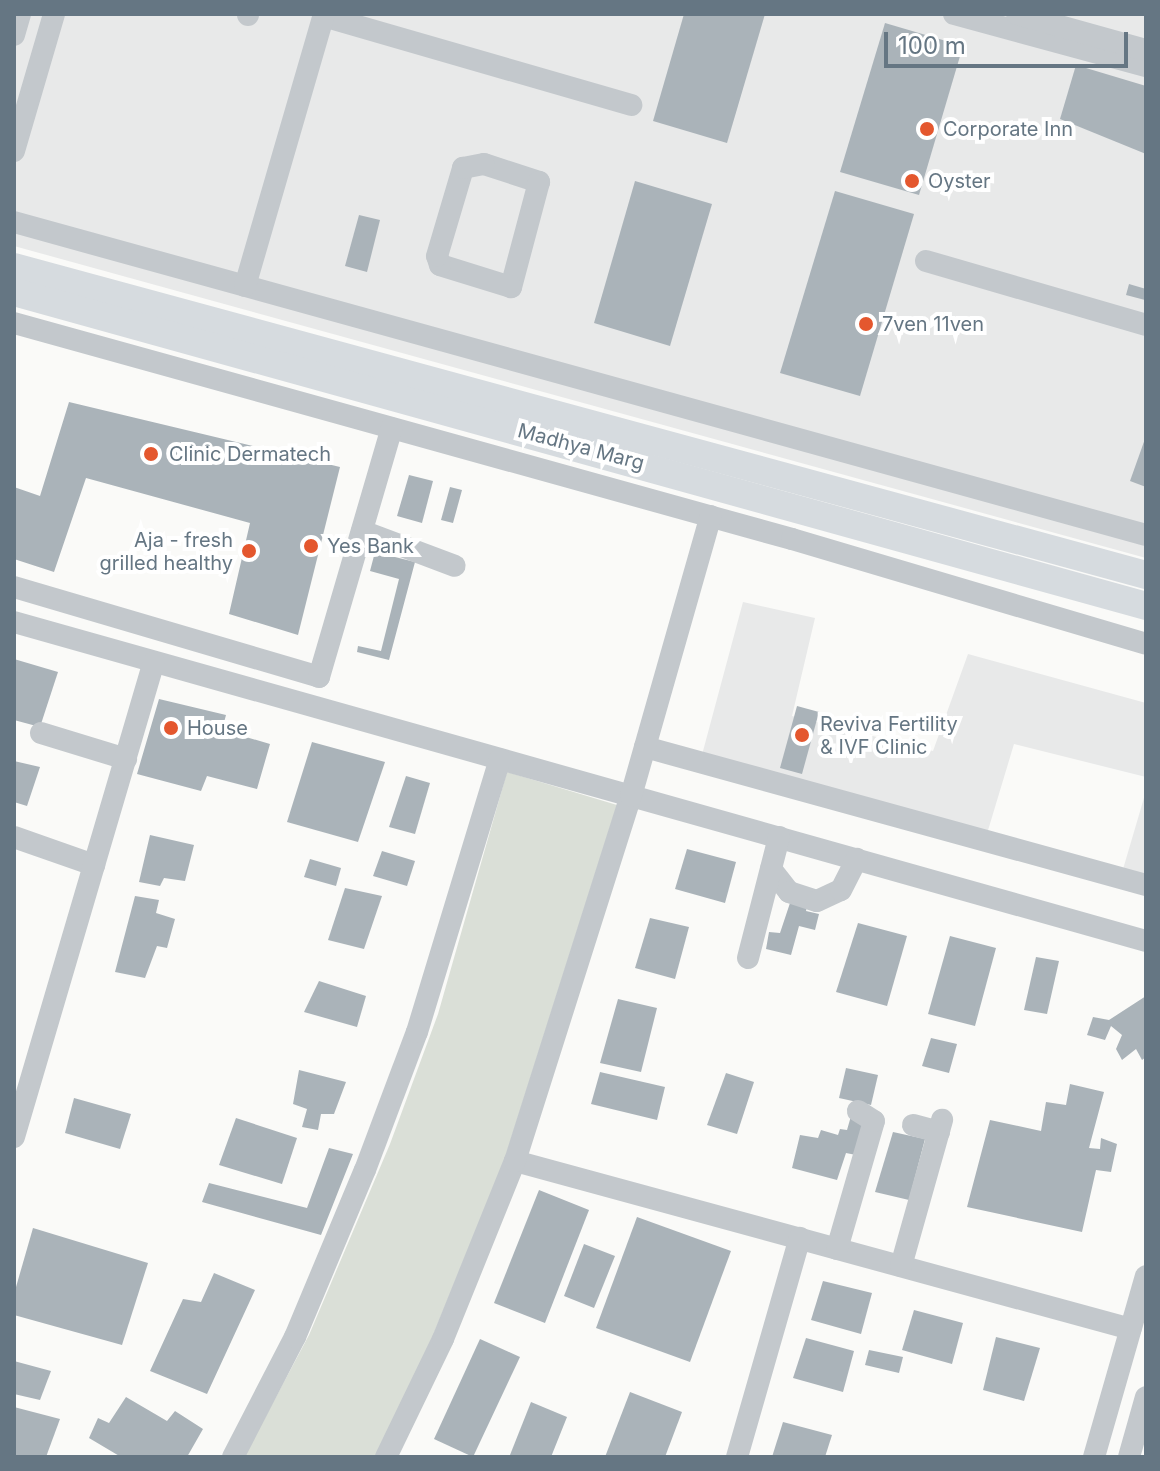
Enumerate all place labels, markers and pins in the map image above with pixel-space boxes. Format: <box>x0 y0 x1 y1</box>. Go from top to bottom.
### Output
place label: Corporate Inn <box>943 117 1073 141</box>
marker: Corporate Inn <box>918 120 936 138</box>
place label: Oyster <box>928 169 991 193</box>
marker: Oyster <box>903 172 921 190</box>
place label: 7ven 11ven <box>882 312 984 336</box>
marker: 7ven 11ven <box>857 315 875 333</box>
place label: Clinic Dermatech <box>169 442 331 466</box>
marker: Clinic Dermatech <box>140 443 162 465</box>
place label: Aja - fresh grilled healthy <box>99 528 233 575</box>
place label: Yes Bank <box>327 534 414 558</box>
marker: Yes Bank <box>302 537 320 555</box>
marker: Aja - fresh grilled healthy <box>240 542 258 560</box>
place label: Reviva Fertility & IVF Clinic <box>820 712 958 759</box>
place label: House <box>187 716 248 740</box>
marker: House <box>162 719 180 737</box>
marker: Reviva Fertility & IVF Clinic <box>791 724 813 746</box>

